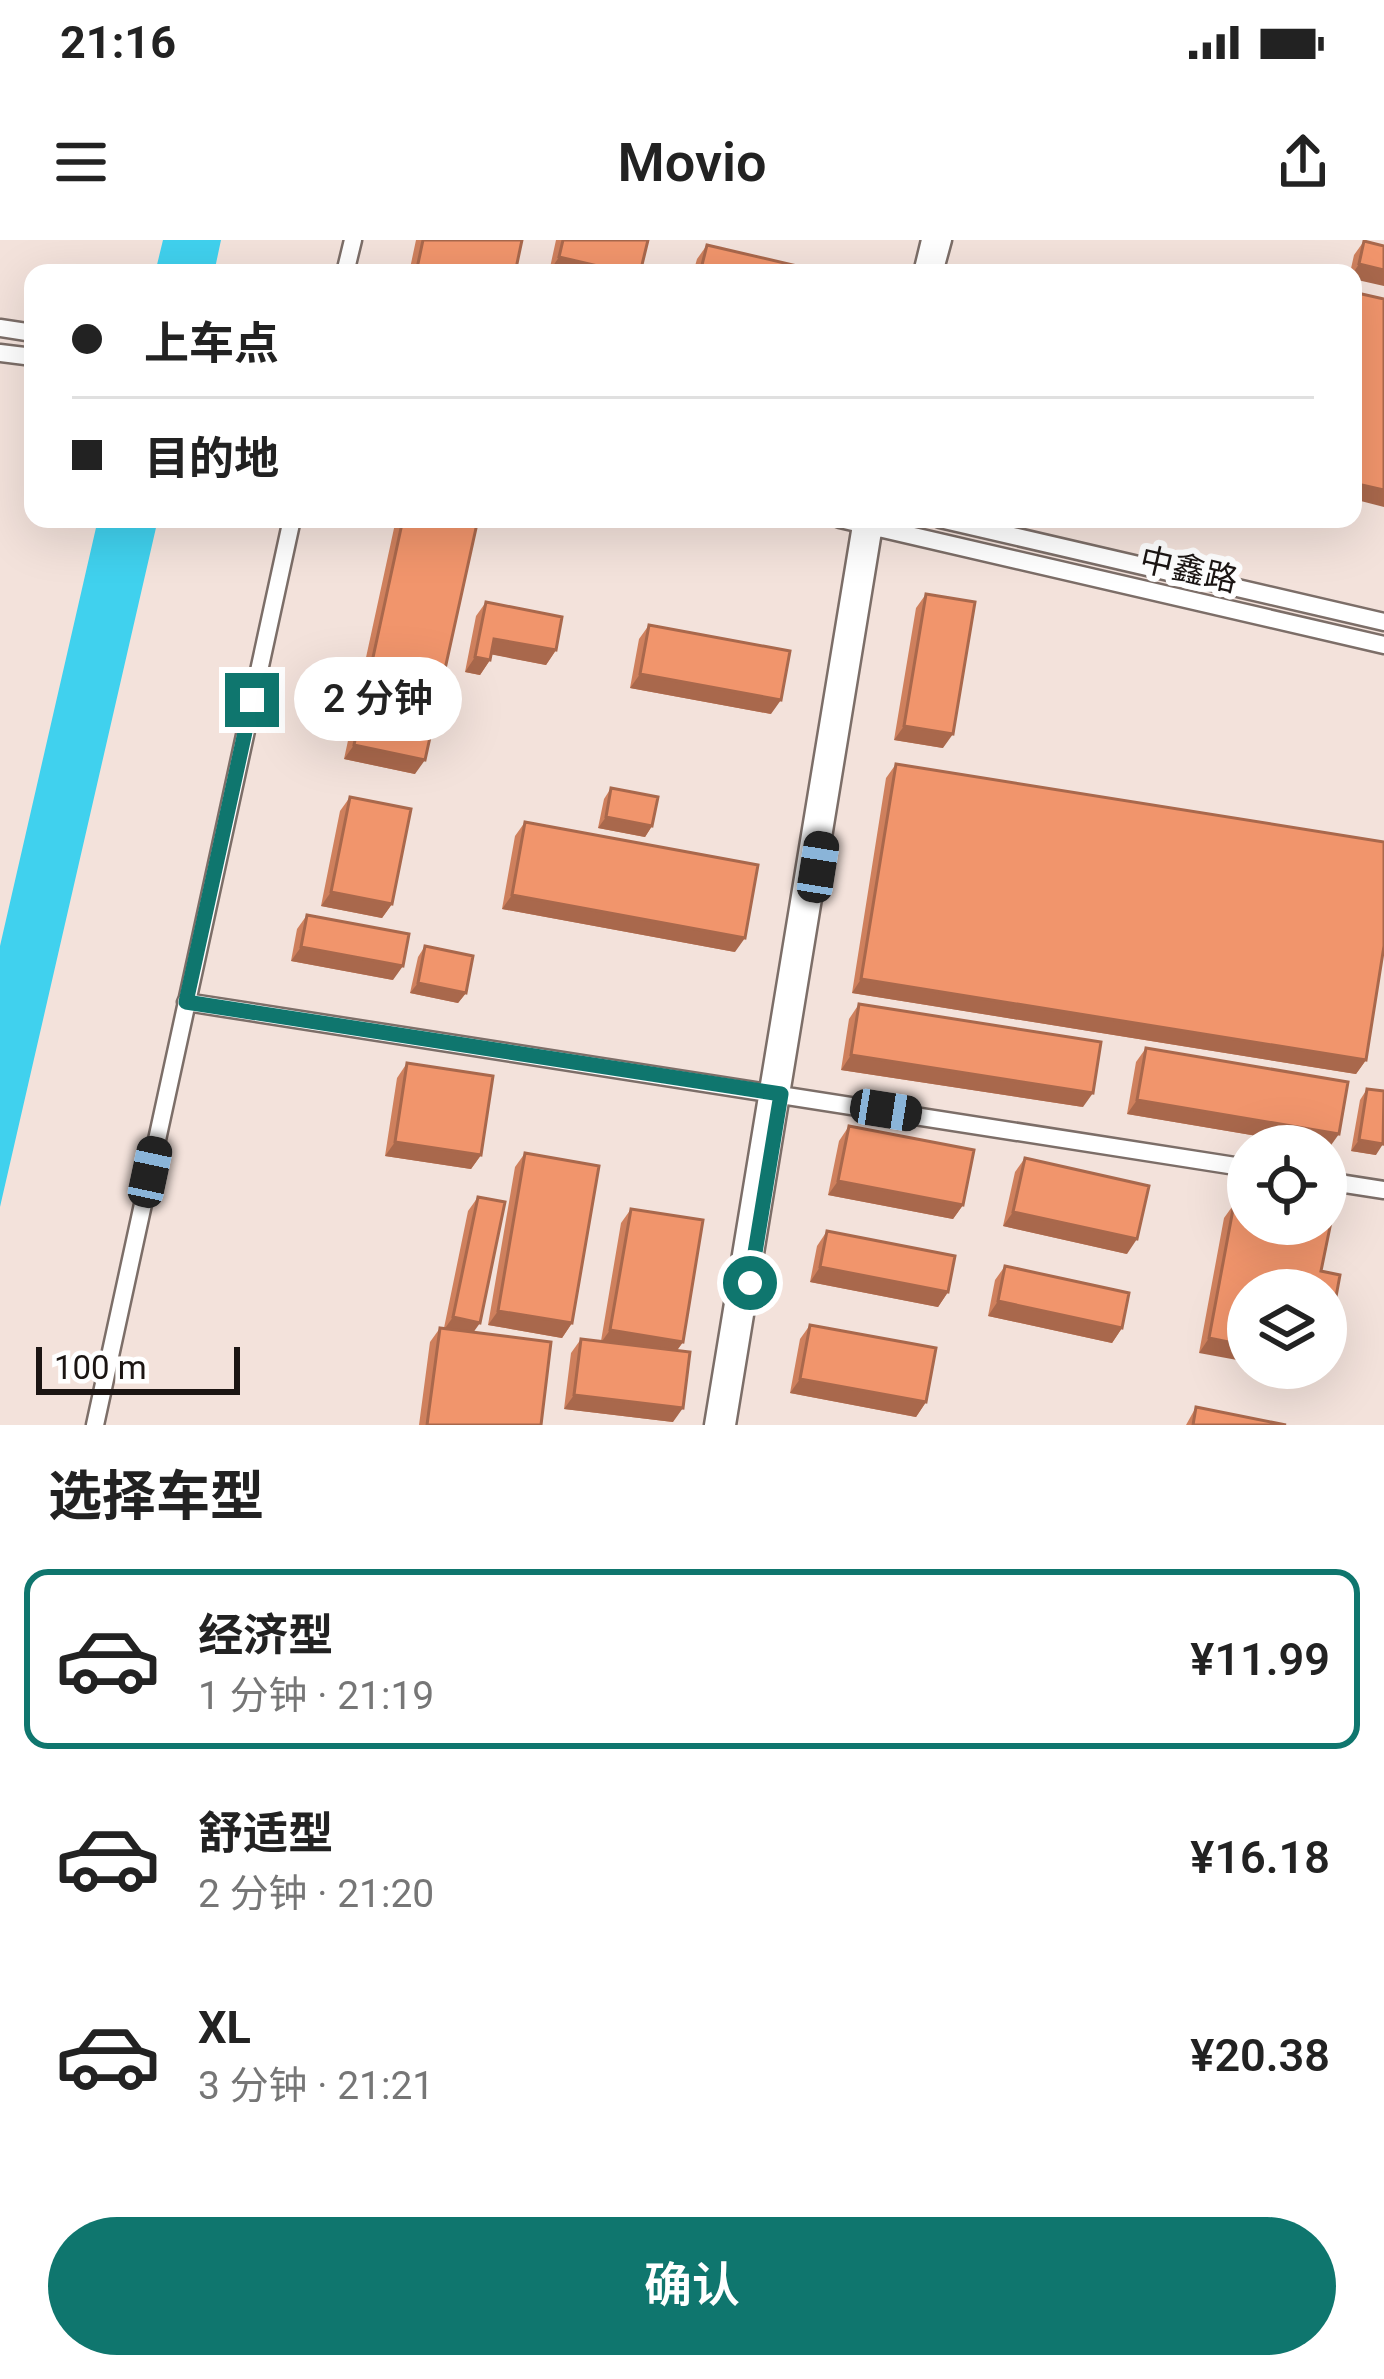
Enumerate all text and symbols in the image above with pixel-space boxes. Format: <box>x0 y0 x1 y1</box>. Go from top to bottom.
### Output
text: 21:16 <box>60 16 176 69</box>
icon: menu <box>48 129 114 195</box>
icon: share <box>1270 129 1336 195</box>
text: Movio <box>617 131 767 194</box>
text: 上车点 <box>144 317 279 370</box>
text: 目的地 <box>144 432 279 485</box>
street label: 中鑫路 <box>1136 539 1242 600</box>
callout: 2 分钟 <box>294 658 462 742</box>
route end <box>225 673 279 727</box>
text: 2 分钟 <box>323 676 433 722</box>
car <box>795 829 841 905</box>
car <box>848 1087 924 1133</box>
map controls <box>1227 1125 1347 1389</box>
button: locate <box>1227 1125 1347 1245</box>
car <box>125 1133 175 1211</box>
route start <box>723 1256 777 1310</box>
button: layers <box>1227 1269 1347 1389</box>
scale bar <box>36 1341 240 1394</box>
text: 100 m <box>54 1348 147 1387</box>
text: 选择车型 <box>48 1465 264 1528</box>
icon: car <box>54 1605 162 1713</box>
text: 经济型 <box>198 1609 333 1662</box>
text: ¥11.99 <box>1190 1633 1330 1686</box>
text: 1 分钟 · 21:19 <box>198 1673 434 1719</box>
icon: car <box>54 1803 162 1911</box>
text: 舒适型 <box>198 1807 333 1860</box>
text: ¥16.18 <box>1190 1831 1330 1884</box>
text: 2 分钟 · 21:20 <box>198 1871 434 1917</box>
icon: car <box>54 2001 162 2109</box>
text: XL <box>198 2001 251 2054</box>
text: ¥20.38 <box>1190 2029 1330 2082</box>
text: 3 分钟 · 21:21 <box>198 2063 434 2109</box>
button: 确认 <box>48 2217 1336 2355</box>

